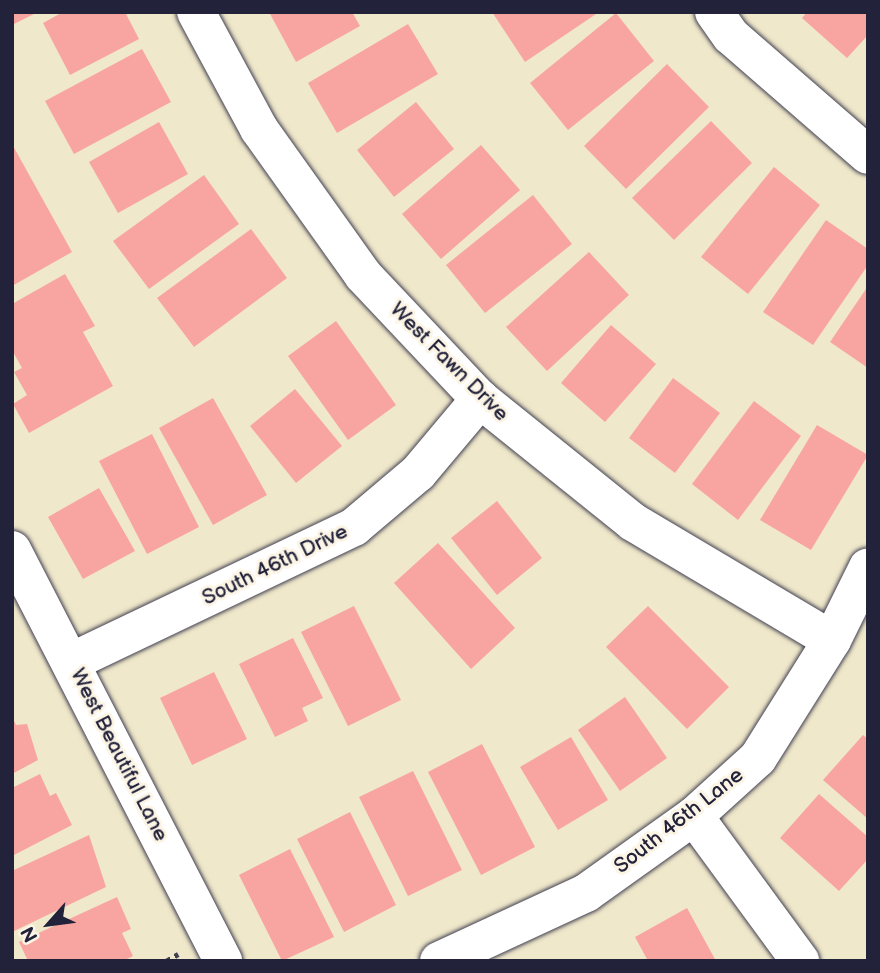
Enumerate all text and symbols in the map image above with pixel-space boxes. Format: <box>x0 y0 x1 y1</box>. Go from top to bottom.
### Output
street label: West Fawn Drive <box>384 297 514 427</box>
street label: South 46th Drive <box>198 519 352 611</box>
street label: West Beautiful Lane <box>65 664 173 846</box>
street label: South 46th Lane <box>609 763 749 879</box>
north arrow <box>14 889 84 959</box>
text: N <box>17 922 44 946</box>

